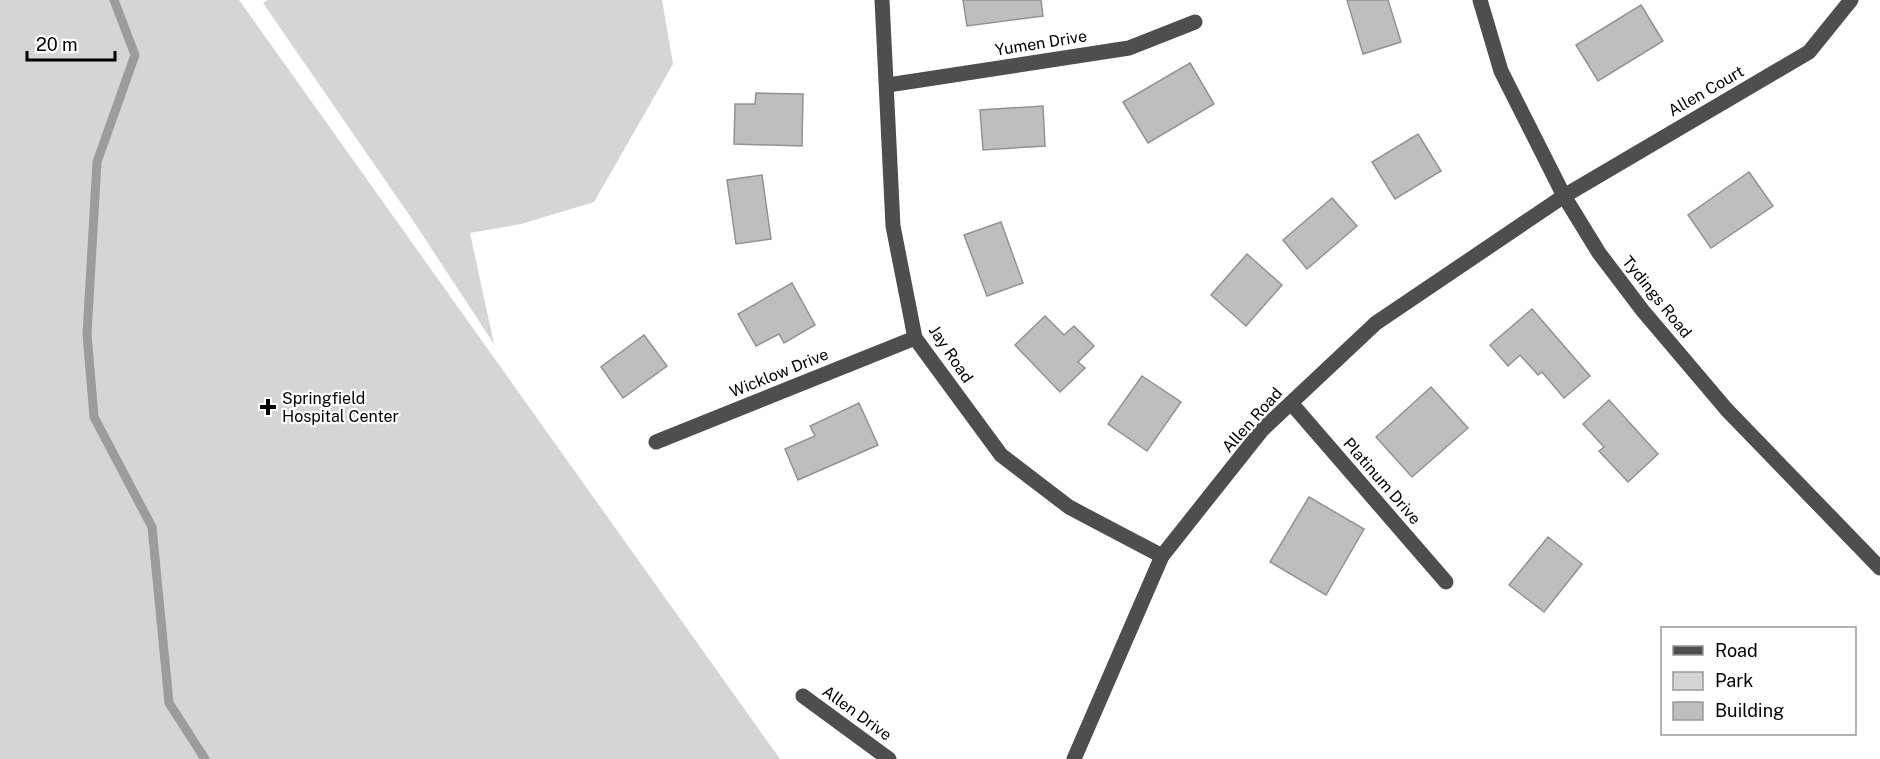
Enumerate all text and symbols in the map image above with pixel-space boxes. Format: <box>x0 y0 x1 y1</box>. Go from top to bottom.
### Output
scale bar <box>27 24 116 62</box>
street label: Yumen Drive <box>994 26 1088 60</box>
text: 20 m <box>36 34 78 55</box>
street label: Allen Court <box>1665 62 1747 120</box>
street label: Tydings Road <box>1618 252 1696 342</box>
street label: Jay Road <box>925 322 977 386</box>
street label: Wicklow Drive <box>727 345 831 401</box>
street label: Allen Road <box>1218 384 1286 456</box>
place label: Springfield Hospital Center <box>282 389 399 426</box>
marker: Springfield Hospital Center <box>259 398 277 416</box>
street label: Platinum Drive <box>1339 434 1425 528</box>
legend <box>1661 627 1856 735</box>
text: Road <box>1715 640 1758 661</box>
text: Park <box>1715 670 1753 691</box>
street label: Allen Drive <box>819 682 895 744</box>
text: Building <box>1715 700 1784 721</box>

